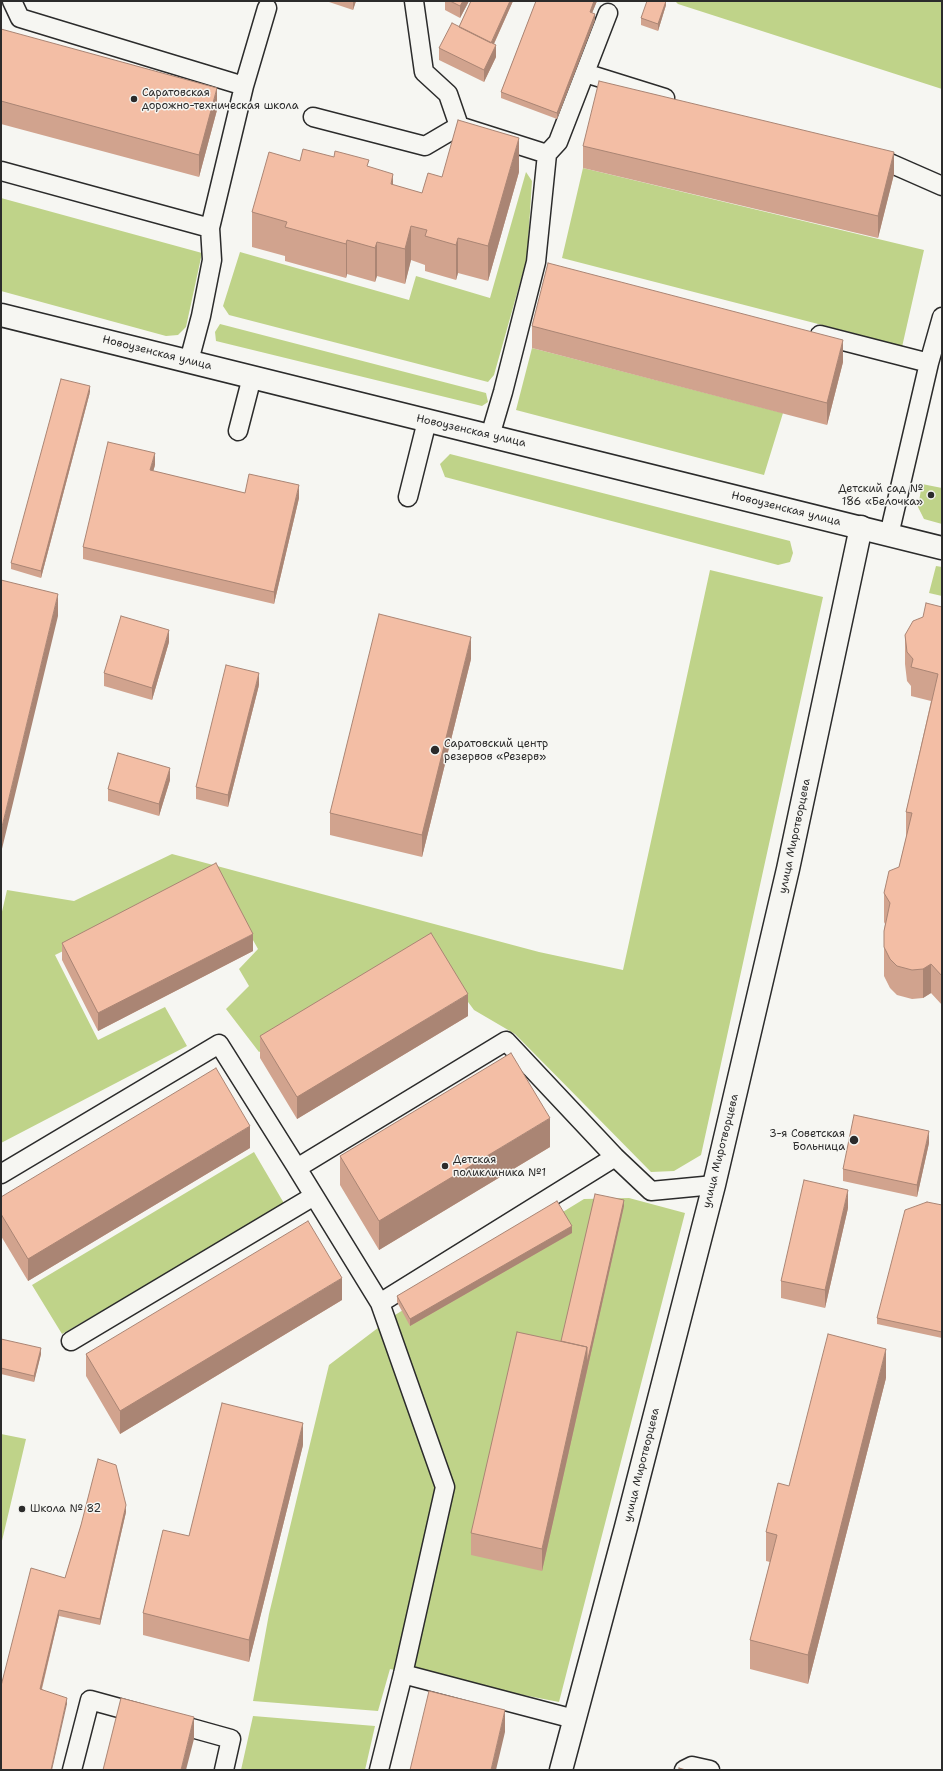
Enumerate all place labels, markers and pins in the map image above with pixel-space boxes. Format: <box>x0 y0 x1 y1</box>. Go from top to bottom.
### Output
place label: Саратовская дорожно-техническая школа <box>142 86 298 112</box>
marker: Саратовская дорожно-техническая школа <box>129 94 139 104</box>
place label: Детский сад № 186 «Белочка» <box>838 482 923 508</box>
marker: Детский сад № 186 «Белочка» <box>926 490 936 500</box>
place label: Саратовский центр резервов «Резерв» <box>444 737 548 763</box>
marker: Саратовский центр резервов «Резерв» <box>429 744 441 756</box>
place label: 3-я Советская Больница <box>769 1127 845 1153</box>
marker: 3-я Советская Больница <box>848 1134 860 1146</box>
place label: Детская поликлиника №1 <box>453 1153 546 1179</box>
marker: Детская поликлиника №1 <box>440 1161 450 1171</box>
place label: Школа № 82 <box>30 1502 101 1516</box>
marker: Школа № 82 <box>17 1504 27 1514</box>

